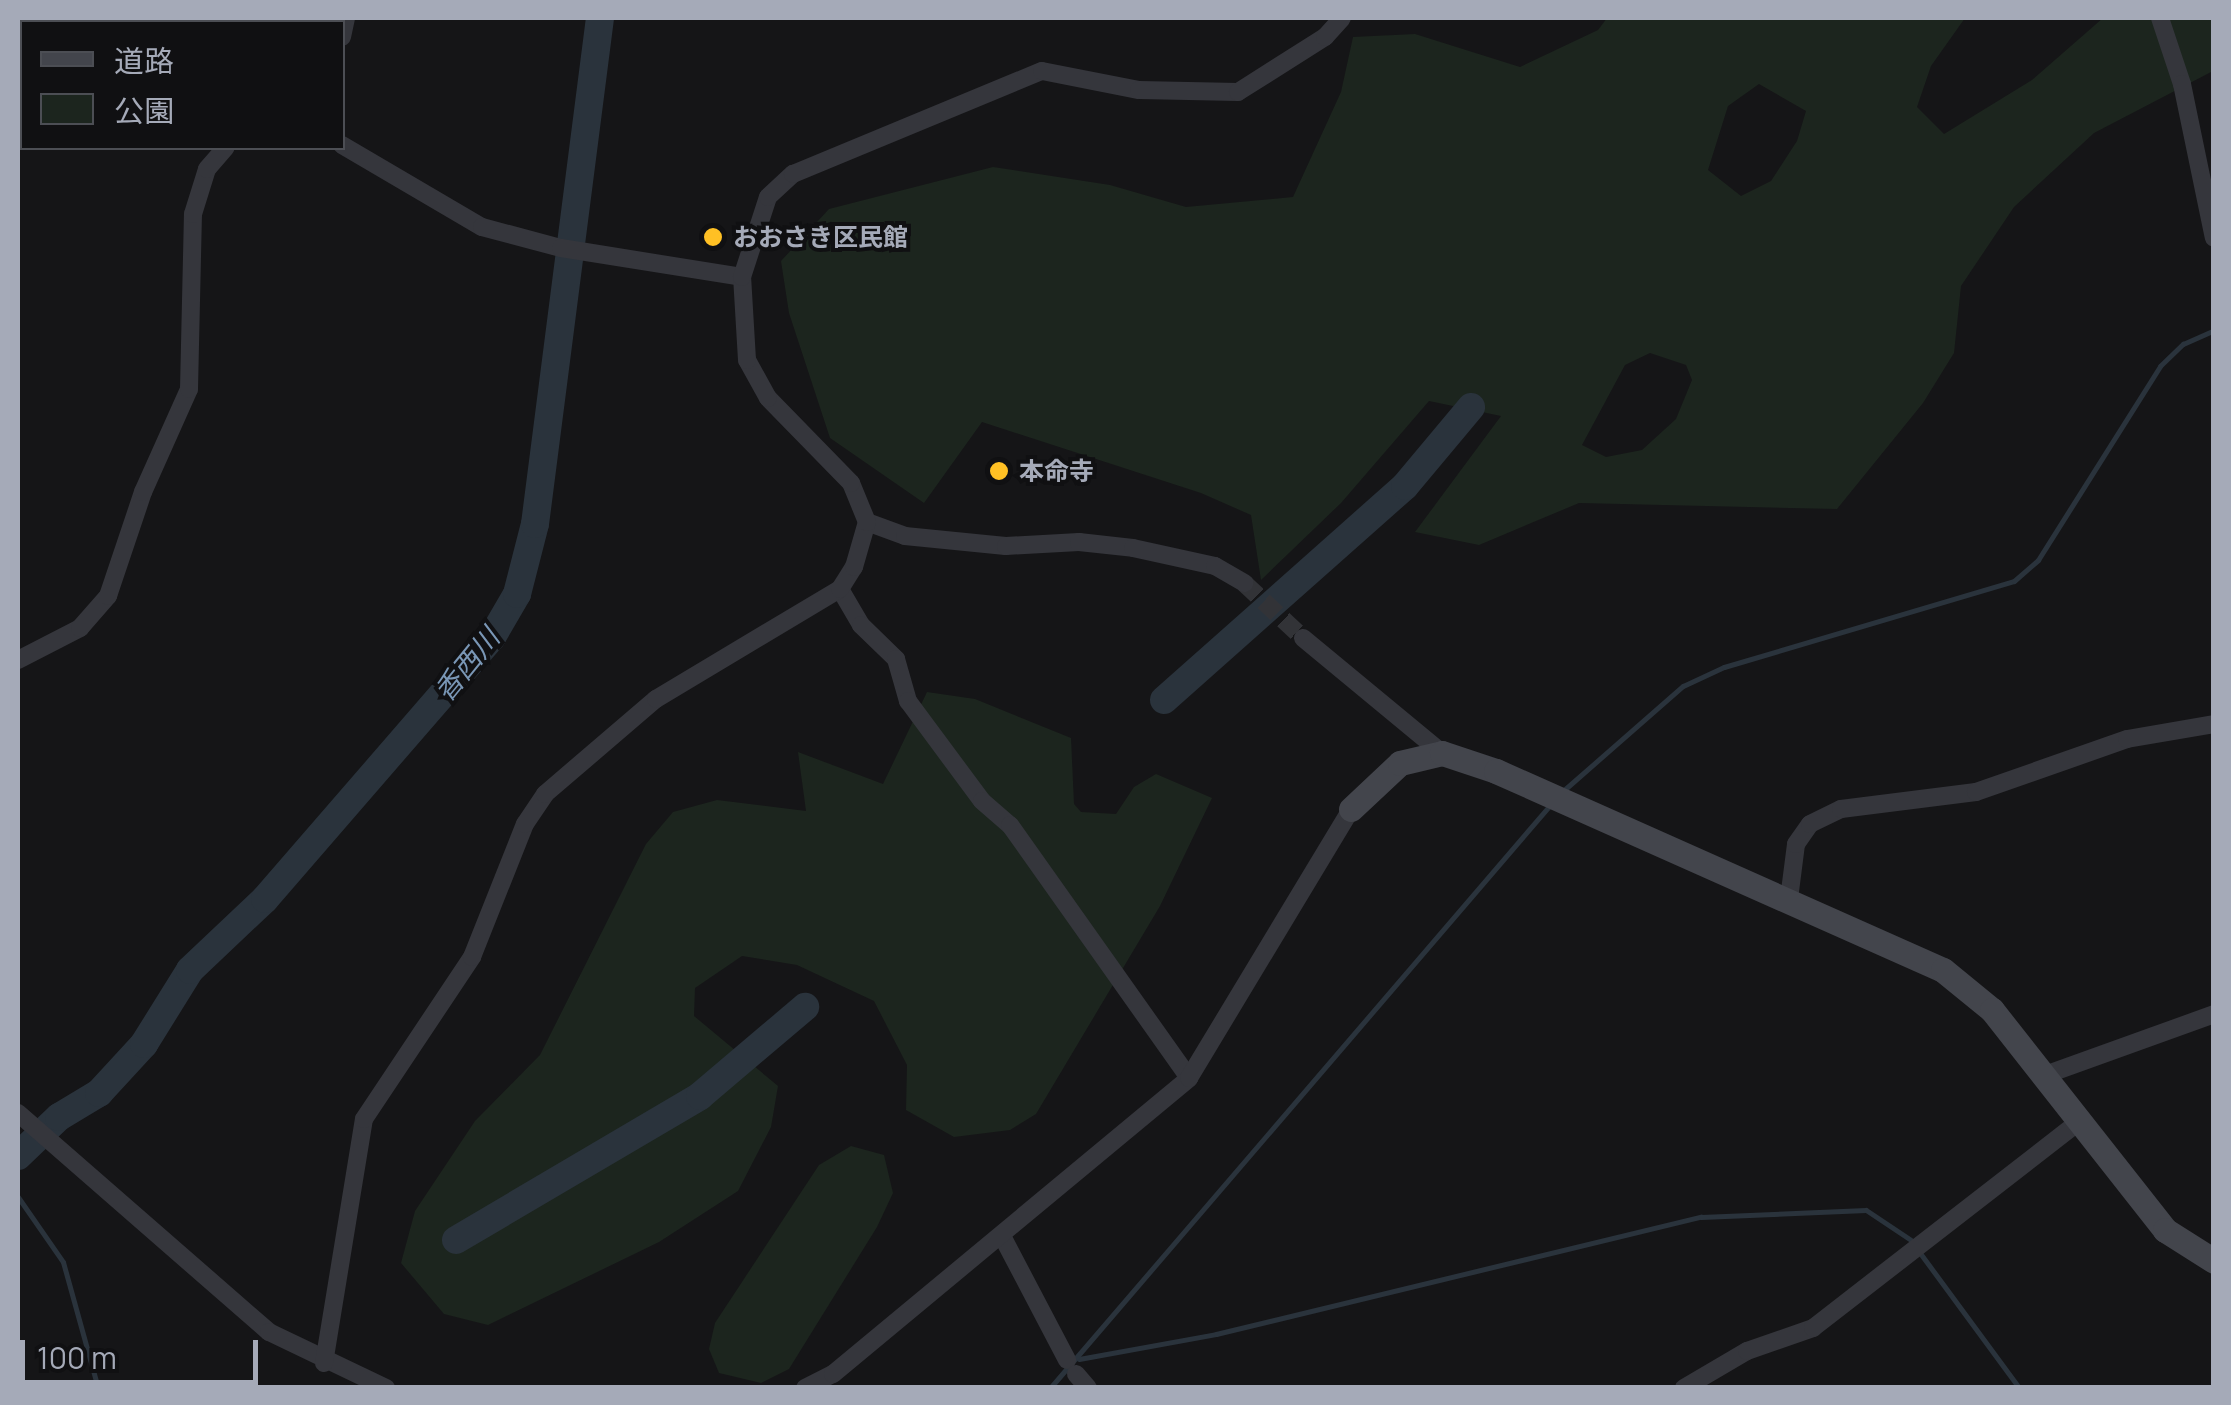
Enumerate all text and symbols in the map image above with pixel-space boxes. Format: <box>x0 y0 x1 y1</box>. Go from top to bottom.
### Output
legend <box>20 20 345 150</box>
text: 道路 <box>114 40 174 81</box>
text: 公園 <box>114 90 174 131</box>
place label: おおさき区民館 <box>733 222 908 252</box>
marker: おおさき区民館 <box>702 226 724 248</box>
place label: 本命寺 <box>1019 456 1094 486</box>
marker: 本命寺 <box>988 460 1010 482</box>
water label: 香西川 <box>427 621 505 707</box>
scale bar <box>25 1320 262 1382</box>
text: 100 m <box>37 1337 117 1378</box>

